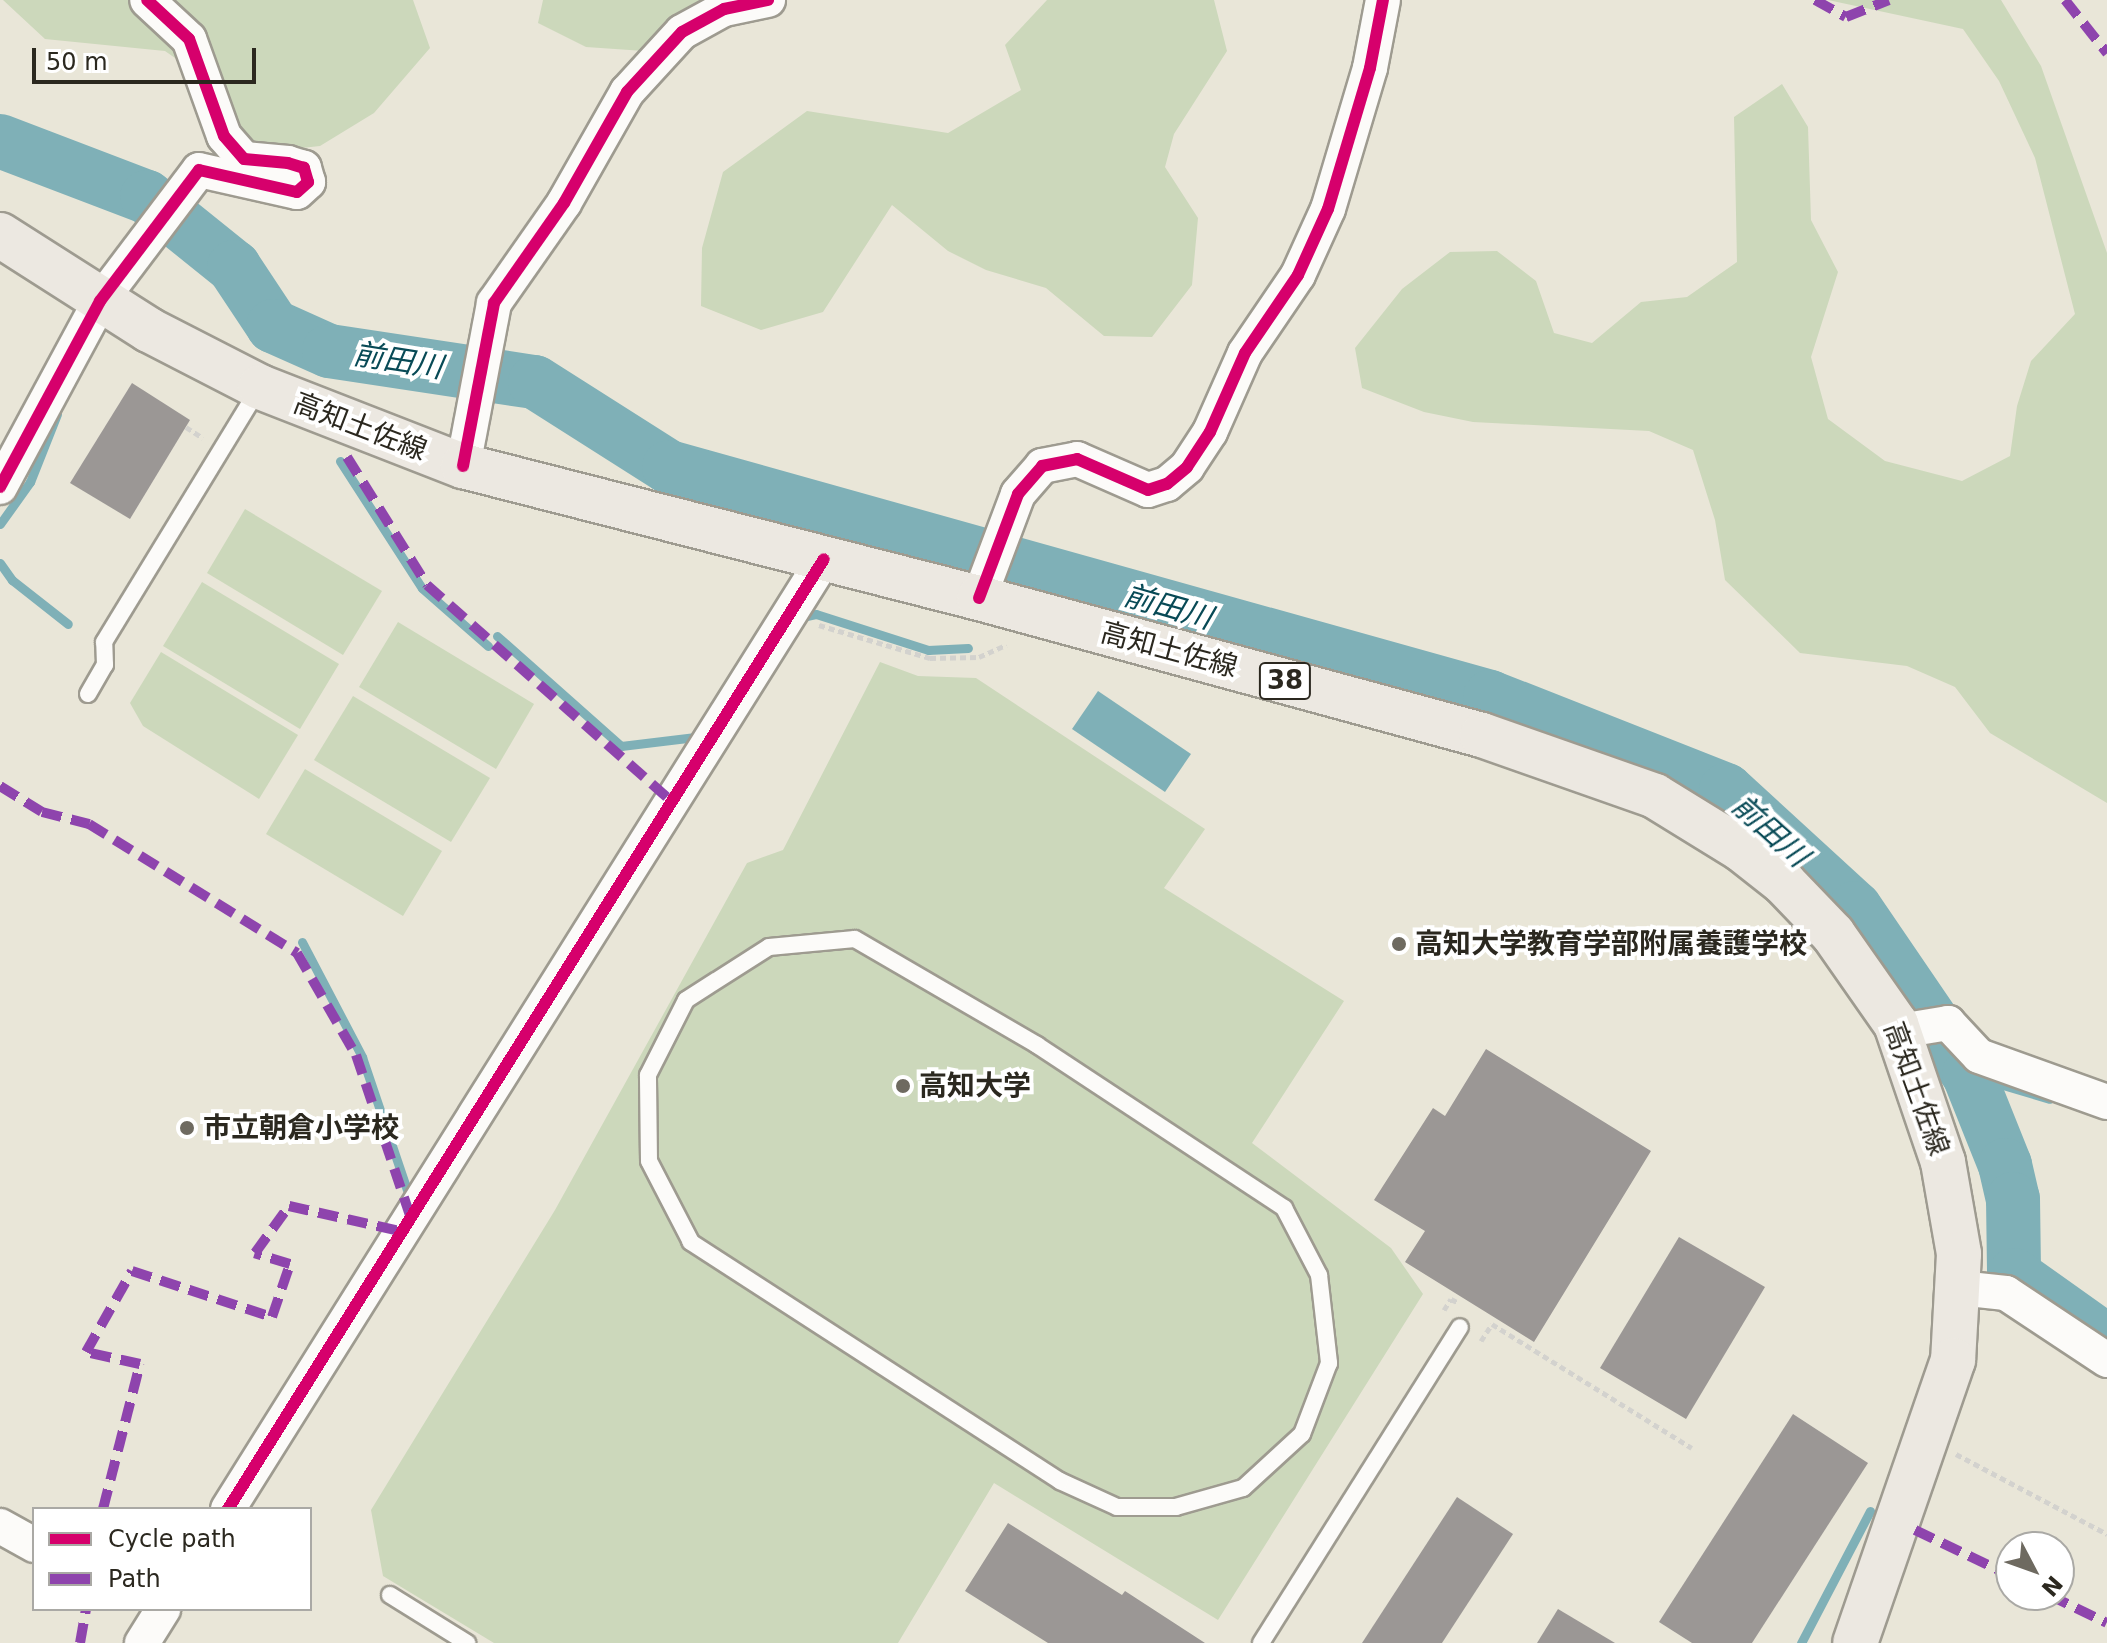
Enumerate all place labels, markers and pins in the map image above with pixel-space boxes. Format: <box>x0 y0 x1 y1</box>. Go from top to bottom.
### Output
place label: 高知大学教育学部附属養護学校 <box>1415 927 1807 961</box>
marker: 高知大学教育学部附属養護学校 <box>1390 935 1408 953</box>
place label: 高知大学 <box>919 1069 1031 1103</box>
marker: 高知大学 <box>894 1077 912 1095</box>
place label: 市立朝倉小学校 <box>203 1111 399 1145</box>
marker: 市立朝倉小学校 <box>178 1119 196 1137</box>

